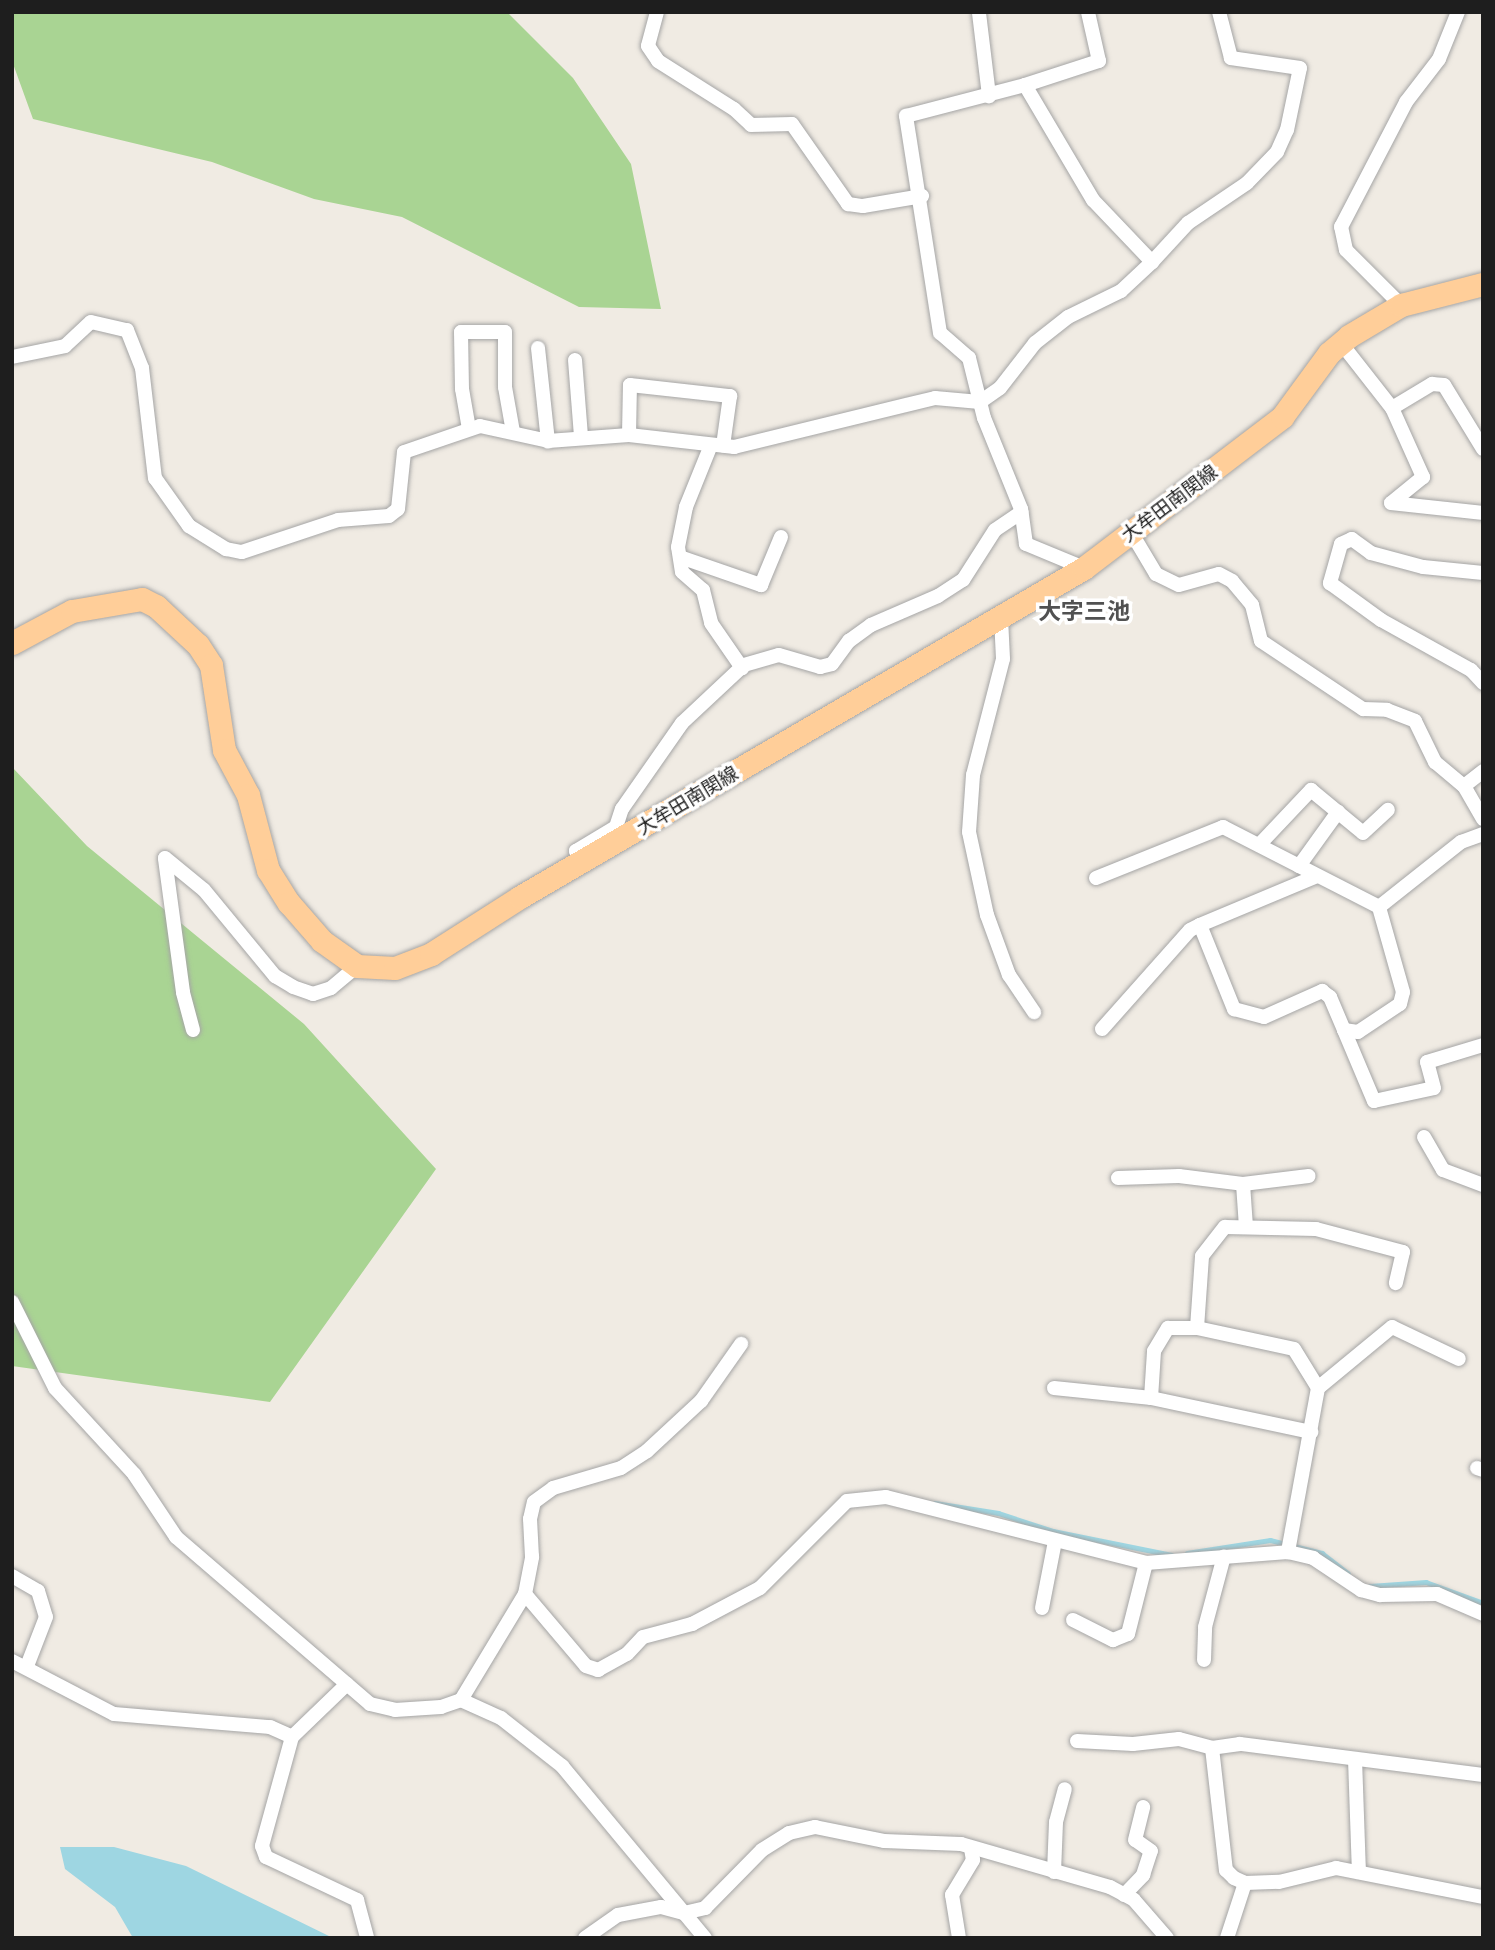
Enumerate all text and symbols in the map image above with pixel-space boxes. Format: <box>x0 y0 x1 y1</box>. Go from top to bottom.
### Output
street label: 大牟田南関線 <box>1117 460 1221 546</box>
district label: 大字三池 <box>1038 596 1130 624</box>
street label: 大牟田南関線 <box>632 761 742 839</box>

